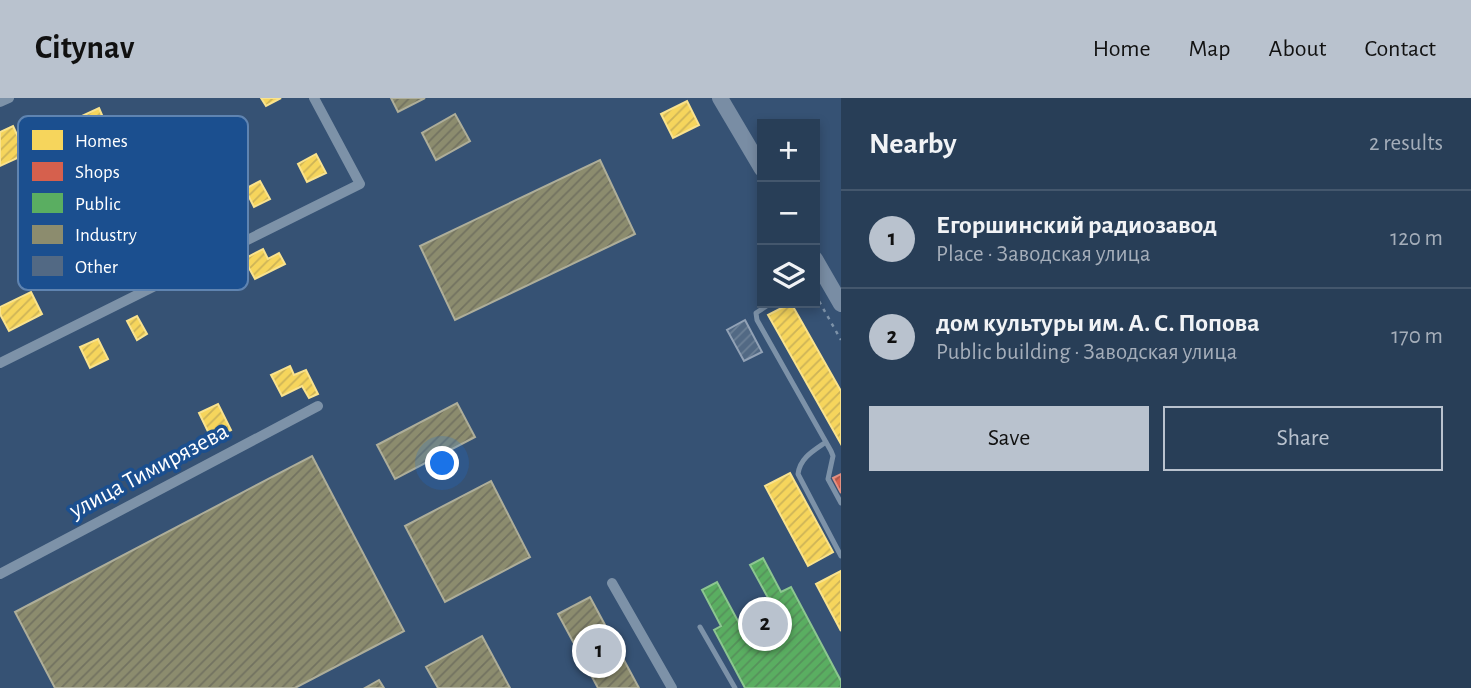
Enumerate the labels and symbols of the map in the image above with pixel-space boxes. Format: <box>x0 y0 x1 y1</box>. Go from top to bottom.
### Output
legend <box>18 116 248 290</box>
text: Homes <box>75 132 128 151</box>
text: Shops <box>75 163 120 182</box>
text: Public <box>75 195 121 214</box>
text: Industry <box>75 226 137 245</box>
text: Other <box>75 258 118 277</box>
street label: улица Тимирязева <box>65 419 232 523</box>
your location <box>425 446 459 480</box>
pin: 2 <box>742 598 788 650</box>
pin: 1 <box>576 625 622 677</box>

